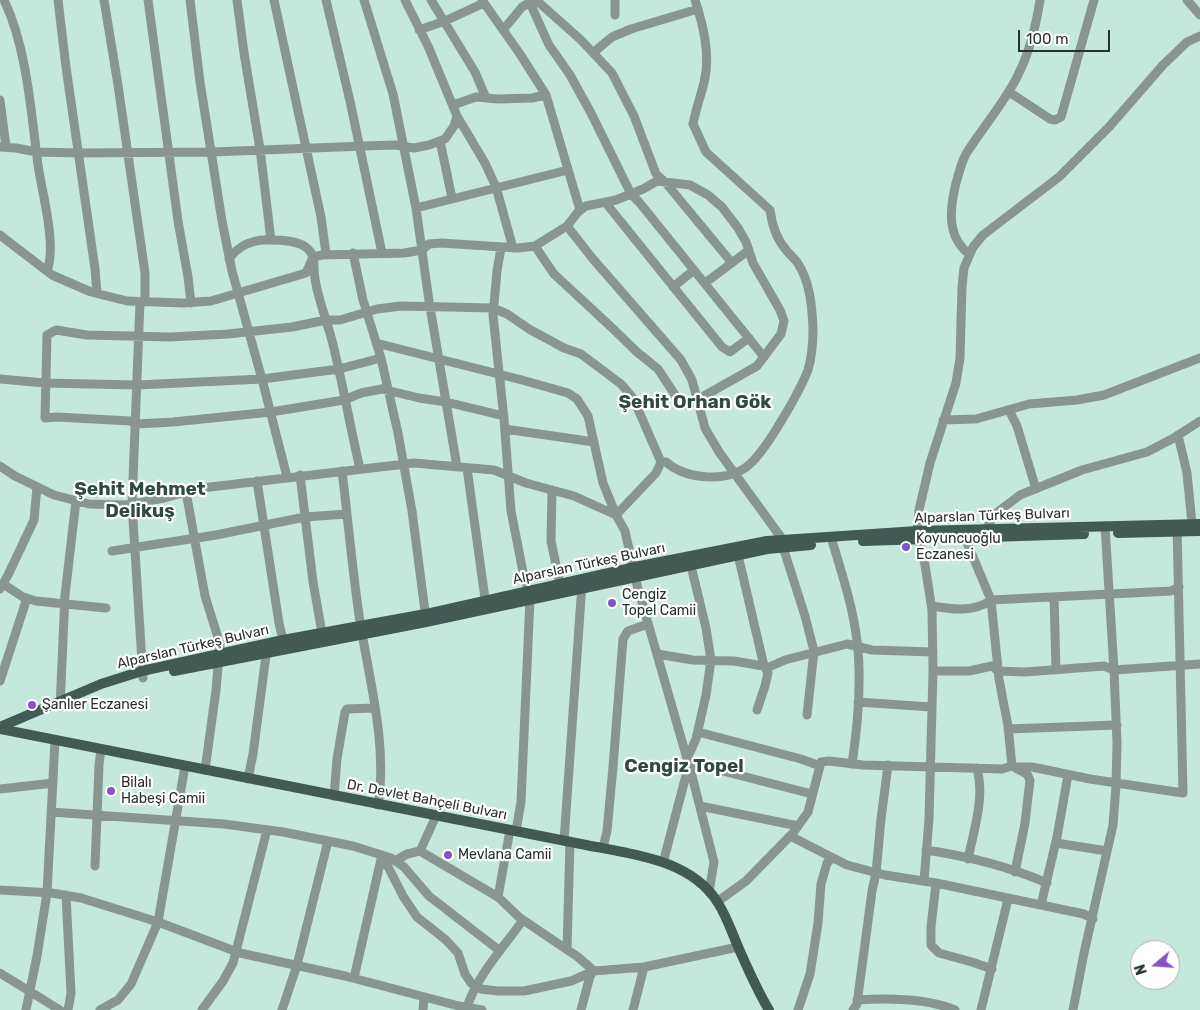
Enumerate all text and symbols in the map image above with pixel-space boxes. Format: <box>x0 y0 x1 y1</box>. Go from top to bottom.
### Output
scale bar <box>1020 20 1112 52</box>
text: 100 m <box>1026 30 1068 48</box>
district label: Şehit Orhan Gök <box>619 392 771 414</box>
district label: Şehit Mehmet Delikuş <box>74 479 206 523</box>
street label: Alparslan Türkeş Bulvarı <box>914 505 1070 527</box>
place label: Koyuncuoğlu Eczanesi <box>916 531 1001 564</box>
street label: Alparslan Türkeş Bulvarı <box>511 540 667 588</box>
marker: Koyuncuoğlu Eczanesi <box>900 541 912 553</box>
place label: Cengiz Topel Camii <box>622 587 696 620</box>
marker: Cengiz Topel Camii <box>606 597 618 609</box>
street label: Alparslan Türkeş Bulvarı <box>115 621 271 673</box>
place label: Şanlıer Eczanesi <box>42 697 148 713</box>
marker: Şanlıer Eczanesi <box>26 699 38 711</box>
district label: Cengiz Topel <box>624 756 744 778</box>
place label: Bilalı Habeşi Camii <box>121 775 205 808</box>
street label: Dr. Devlet Bahçeli Bulvarı <box>346 776 508 824</box>
marker: Bilalı Habeşi Camii <box>105 785 117 797</box>
place label: Mevlana Camii <box>458 847 552 863</box>
marker: Mevlana Camii <box>442 849 454 861</box>
north arrow <box>1130 940 1180 990</box>
text: N <box>1132 962 1151 977</box>

